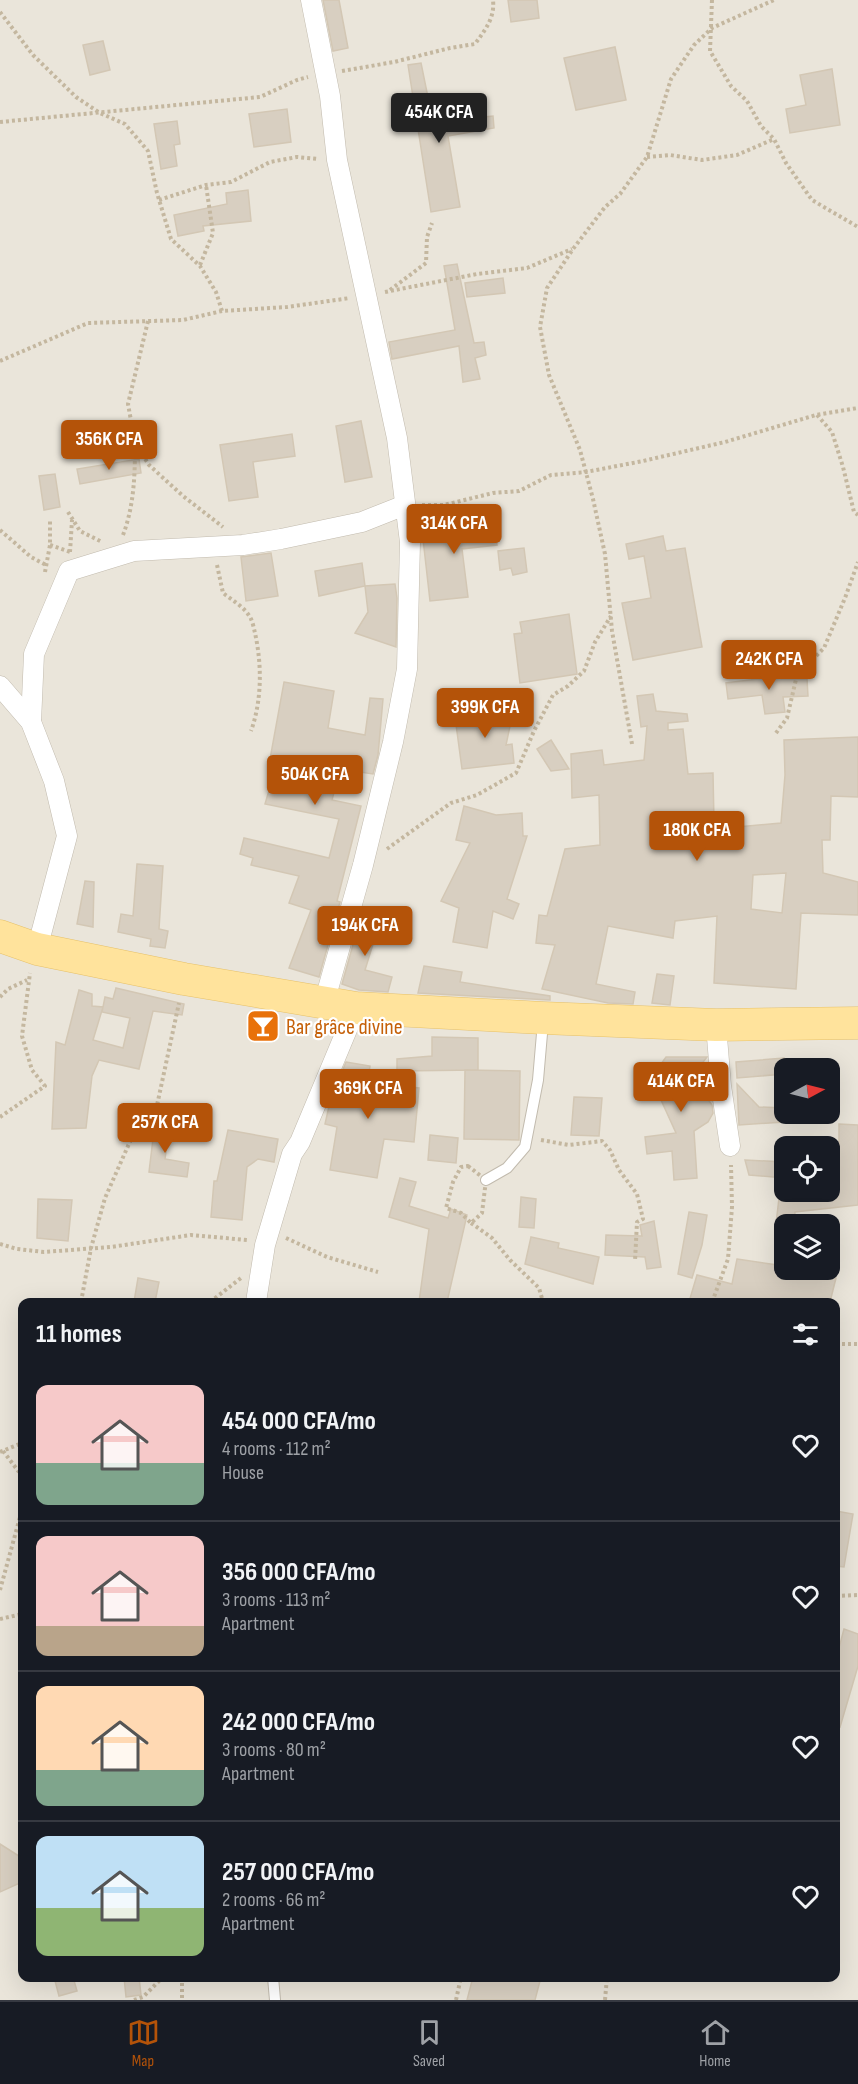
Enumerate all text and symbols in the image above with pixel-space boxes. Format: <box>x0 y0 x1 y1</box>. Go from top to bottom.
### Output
pin: 454K CFA <box>377 93 501 144</box>
text: 454K CFA <box>405 100 473 124</box>
pin: 356K CFA <box>47 420 171 471</box>
text: 356K CFA <box>75 427 143 451</box>
pin: 314K CFA <box>392 504 516 555</box>
text: 314K CFA <box>421 511 487 535</box>
pin: 242K CFA <box>707 640 831 691</box>
text: 242K CFA <box>735 647 803 671</box>
pin: 399K CFA <box>423 688 547 739</box>
text: 399K CFA <box>451 695 519 719</box>
pin: 504K CFA <box>253 755 377 806</box>
text: 504K CFA <box>281 762 349 786</box>
pin: 180K CFA <box>635 811 759 862</box>
text: 180K CFA <box>663 818 731 842</box>
pin: 194K CFA <box>303 906 427 957</box>
text: 194K CFA <box>331 913 399 937</box>
bar icon: Bar grâce divine <box>245 1008 281 1044</box>
place label: Bar grâce divine <box>286 1014 403 1041</box>
north arrow <box>774 1058 840 1124</box>
map controls <box>774 1058 840 1280</box>
pin: 414K CFA <box>619 1062 743 1113</box>
pin: 369K CFA <box>306 1069 430 1120</box>
text: 414K CFA <box>647 1069 715 1093</box>
text: 369K CFA <box>334 1076 402 1100</box>
pin: 257K CFA <box>103 1103 227 1154</box>
text: 257K CFA <box>132 1110 198 1134</box>
button: locate <box>774 1136 840 1202</box>
button: layers <box>774 1214 840 1280</box>
icon: filters <box>789 1318 822 1351</box>
text: 11 homes <box>36 1319 122 1350</box>
text: 454 000 CFA/mo <box>222 1406 376 1437</box>
icon: home <box>84 1409 156 1481</box>
icon: heart <box>789 1429 822 1462</box>
text: 4 rooms · 112 m² <box>222 1437 331 1461</box>
text: House <box>222 1461 264 1485</box>
text: 356 000 CFA/mo <box>222 1557 376 1588</box>
icon: home <box>84 1560 156 1632</box>
icon: heart <box>789 1580 822 1613</box>
text: 3 rooms · 113 m² <box>222 1588 331 1612</box>
text: Apartment <box>222 1612 295 1636</box>
text: 242 000 CFA/mo <box>222 1707 375 1738</box>
icon: home <box>84 1710 156 1782</box>
icon: heart <box>789 1730 822 1763</box>
text: 3 rooms · 80 m² <box>222 1738 326 1762</box>
text: Apartment <box>222 1762 295 1786</box>
text: 257 000 CFA/mo <box>222 1857 374 1888</box>
icon: home <box>84 1860 156 1932</box>
icon: heart <box>789 1880 822 1913</box>
text: 2 rooms · 66 m² <box>222 1888 326 1912</box>
text: Apartment <box>222 1912 295 1936</box>
tab: Map <box>127 2016 160 2071</box>
tab: Saved <box>413 2016 446 2071</box>
tab: Home <box>699 2016 732 2071</box>

